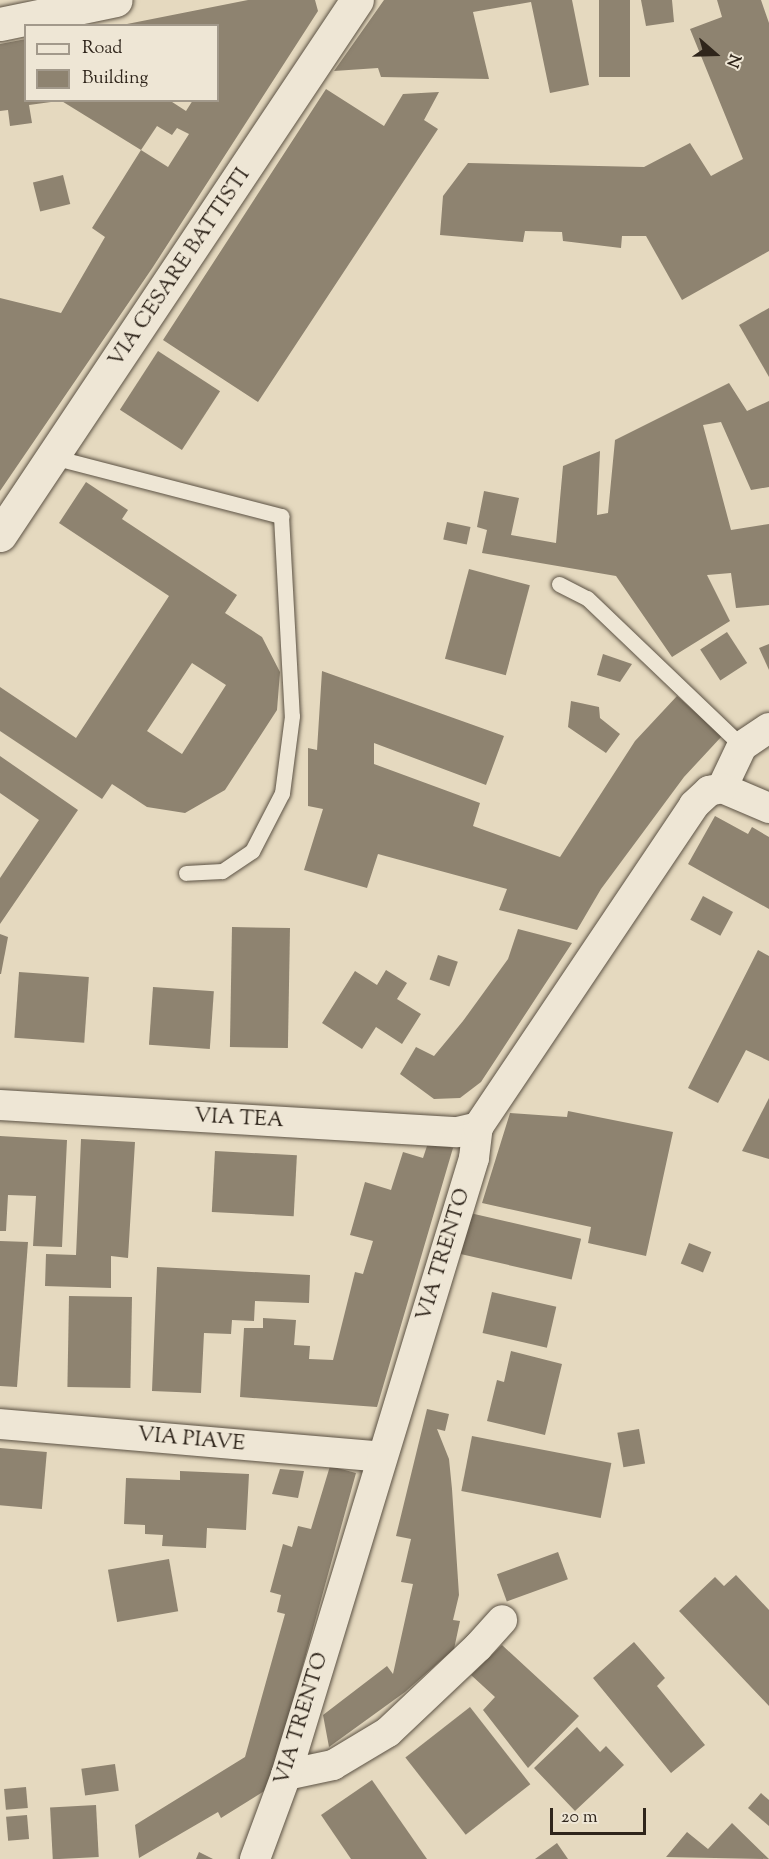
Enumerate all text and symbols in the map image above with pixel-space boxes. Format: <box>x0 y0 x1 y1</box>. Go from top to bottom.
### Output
legend <box>24 24 219 102</box>
north arrow <box>685 24 745 84</box>
text: Road <box>82 36 122 62</box>
text: N <box>719 50 745 70</box>
text: Building <box>82 66 148 92</box>
street label: VIA CESARE BATTISTI <box>104 164 256 372</box>
street label: VIA TEA <box>193 1104 285 1134</box>
street label: VIA TRENTO <box>412 1186 476 1324</box>
street label: VIA PIAVE <box>136 1423 246 1457</box>
street label: VIA TRENTO <box>270 1650 334 1788</box>
scale bar <box>553 1796 649 1834</box>
text: 20 m <box>561 1805 598 1831</box>

